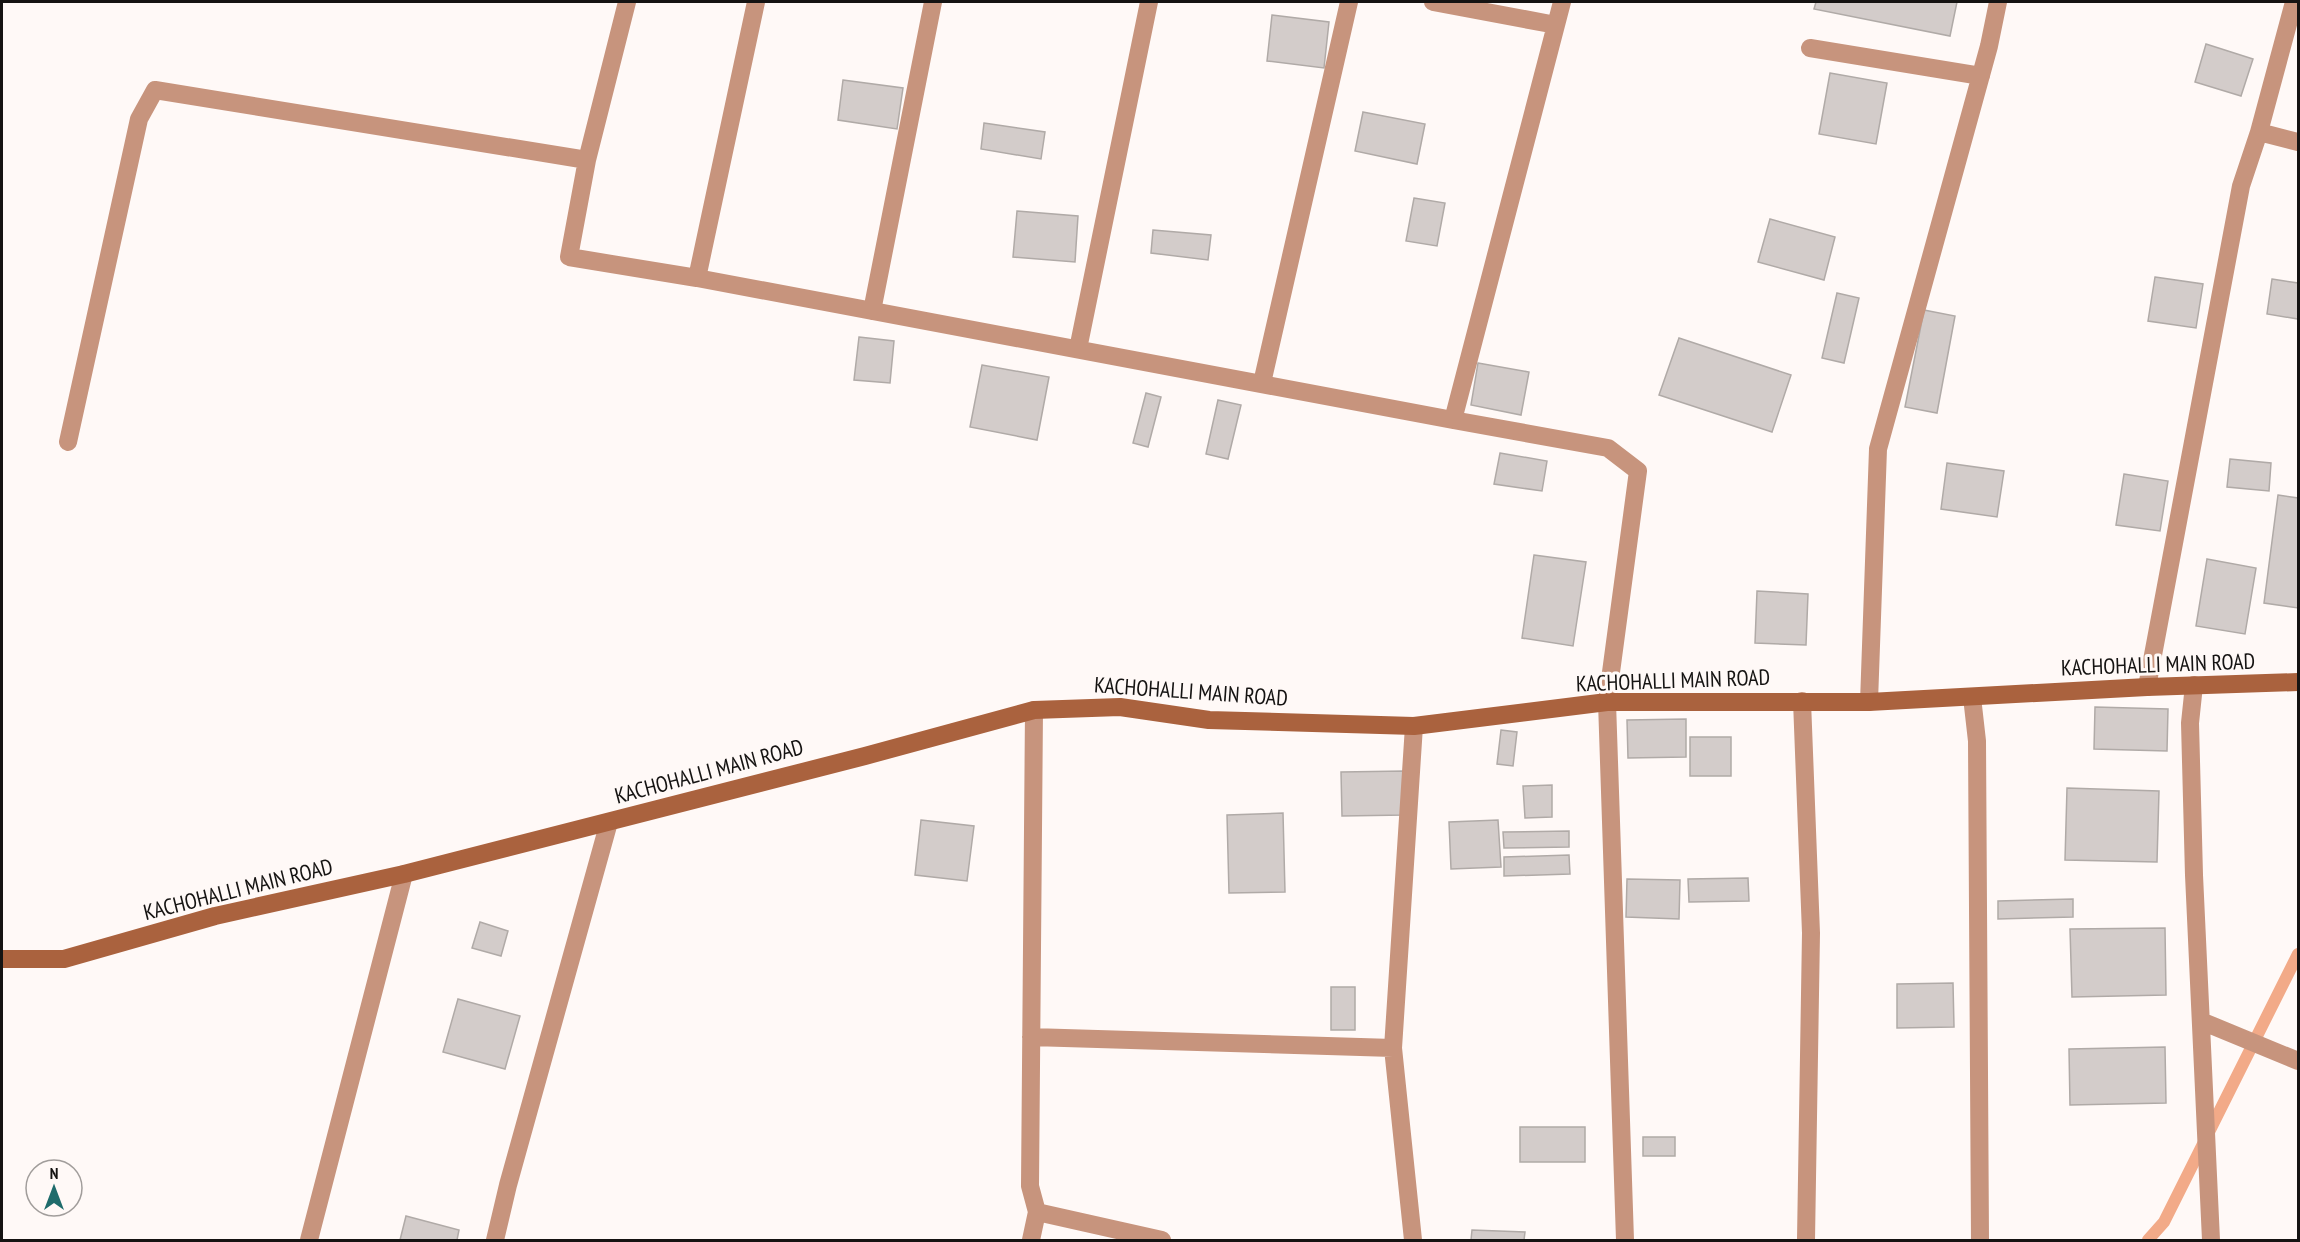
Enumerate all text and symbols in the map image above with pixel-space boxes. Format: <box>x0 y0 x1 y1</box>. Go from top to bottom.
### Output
street label: KACHOHALLI MAIN ROAD <box>2061 647 2255 681</box>
street label: KACHOHALLI MAIN ROAD <box>1576 663 1770 697</box>
street label: KACHOHALLI MAIN ROAD <box>1093 670 1289 712</box>
street label: KACHOHALLI MAIN ROAD <box>612 732 806 810</box>
street label: KACHOHALLI MAIN ROAD <box>140 852 336 926</box>
north arrow <box>24 1158 84 1218</box>
text: N <box>50 1163 58 1183</box>

